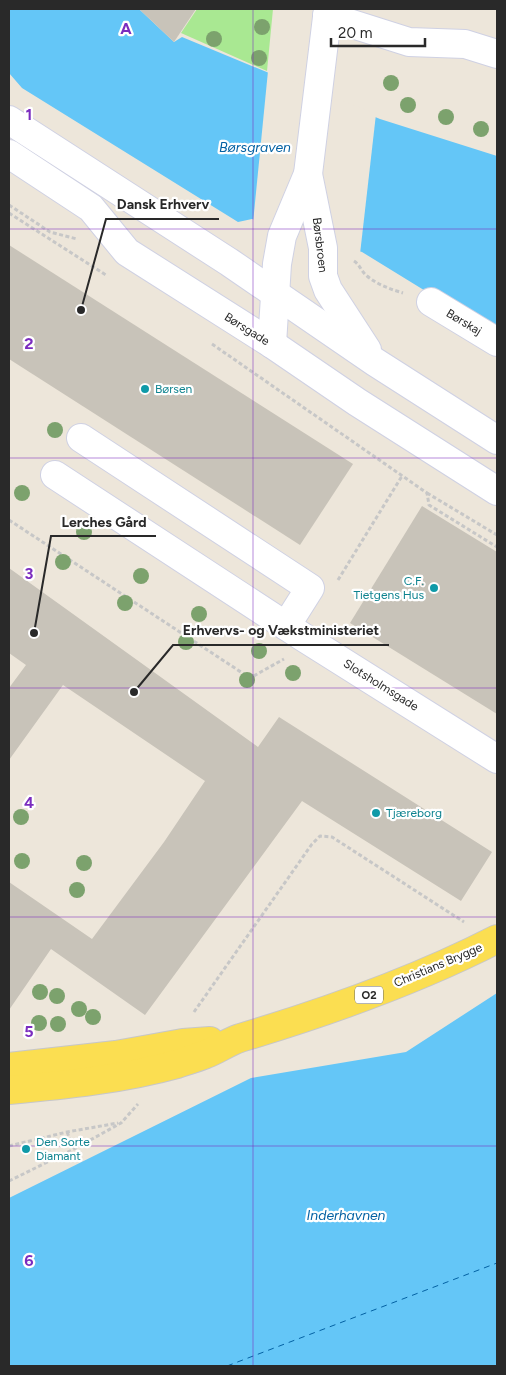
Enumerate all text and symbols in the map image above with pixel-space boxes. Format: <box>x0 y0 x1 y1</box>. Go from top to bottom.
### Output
scale bar <box>331 15 425 47</box>
text: A <box>120 19 132 38</box>
text: 20 m <box>338 24 372 42</box>
text: 1 <box>26 105 32 124</box>
water label: Børsgraven <box>219 139 291 156</box>
callout: Dansk Erhverv <box>106 190 219 219</box>
text: Dansk Erhverv <box>117 196 209 213</box>
street label: Børsbroen <box>310 217 330 274</box>
street label: Børskaj <box>444 306 484 338</box>
street label: Børsgade <box>222 310 273 349</box>
text: 2 <box>24 334 34 353</box>
place label: Børsen <box>155 382 192 396</box>
marker: Børsen <box>139 383 151 395</box>
callout: Lerches Gård <box>51 507 156 536</box>
text: Lerches Gård <box>61 514 147 531</box>
text: 3 <box>25 564 34 583</box>
place label: C.F. Tietgens Hus <box>353 574 424 602</box>
marker: C.F. Tietgens Hus <box>428 582 440 594</box>
callout: Erhvervs- og Vækstministeriet <box>173 616 389 645</box>
text: Erhvervs- og Vækstministeriet <box>183 622 380 639</box>
street label: Slotsholmsgade <box>341 656 422 714</box>
text: 4 <box>24 793 34 812</box>
place label: Tjæreborg <box>386 806 442 820</box>
marker: Tjæreborg <box>370 807 382 819</box>
street label: Christians Brygge <box>392 940 485 990</box>
road number: O2 <box>355 986 383 1004</box>
text: 5 <box>24 1022 34 1041</box>
place label: Den Sorte Diamant <box>36 1135 90 1163</box>
marker: Den Sorte Diamant <box>20 1143 32 1155</box>
water label: Inderhavnen <box>307 1207 386 1224</box>
text: 6 <box>24 1251 34 1270</box>

